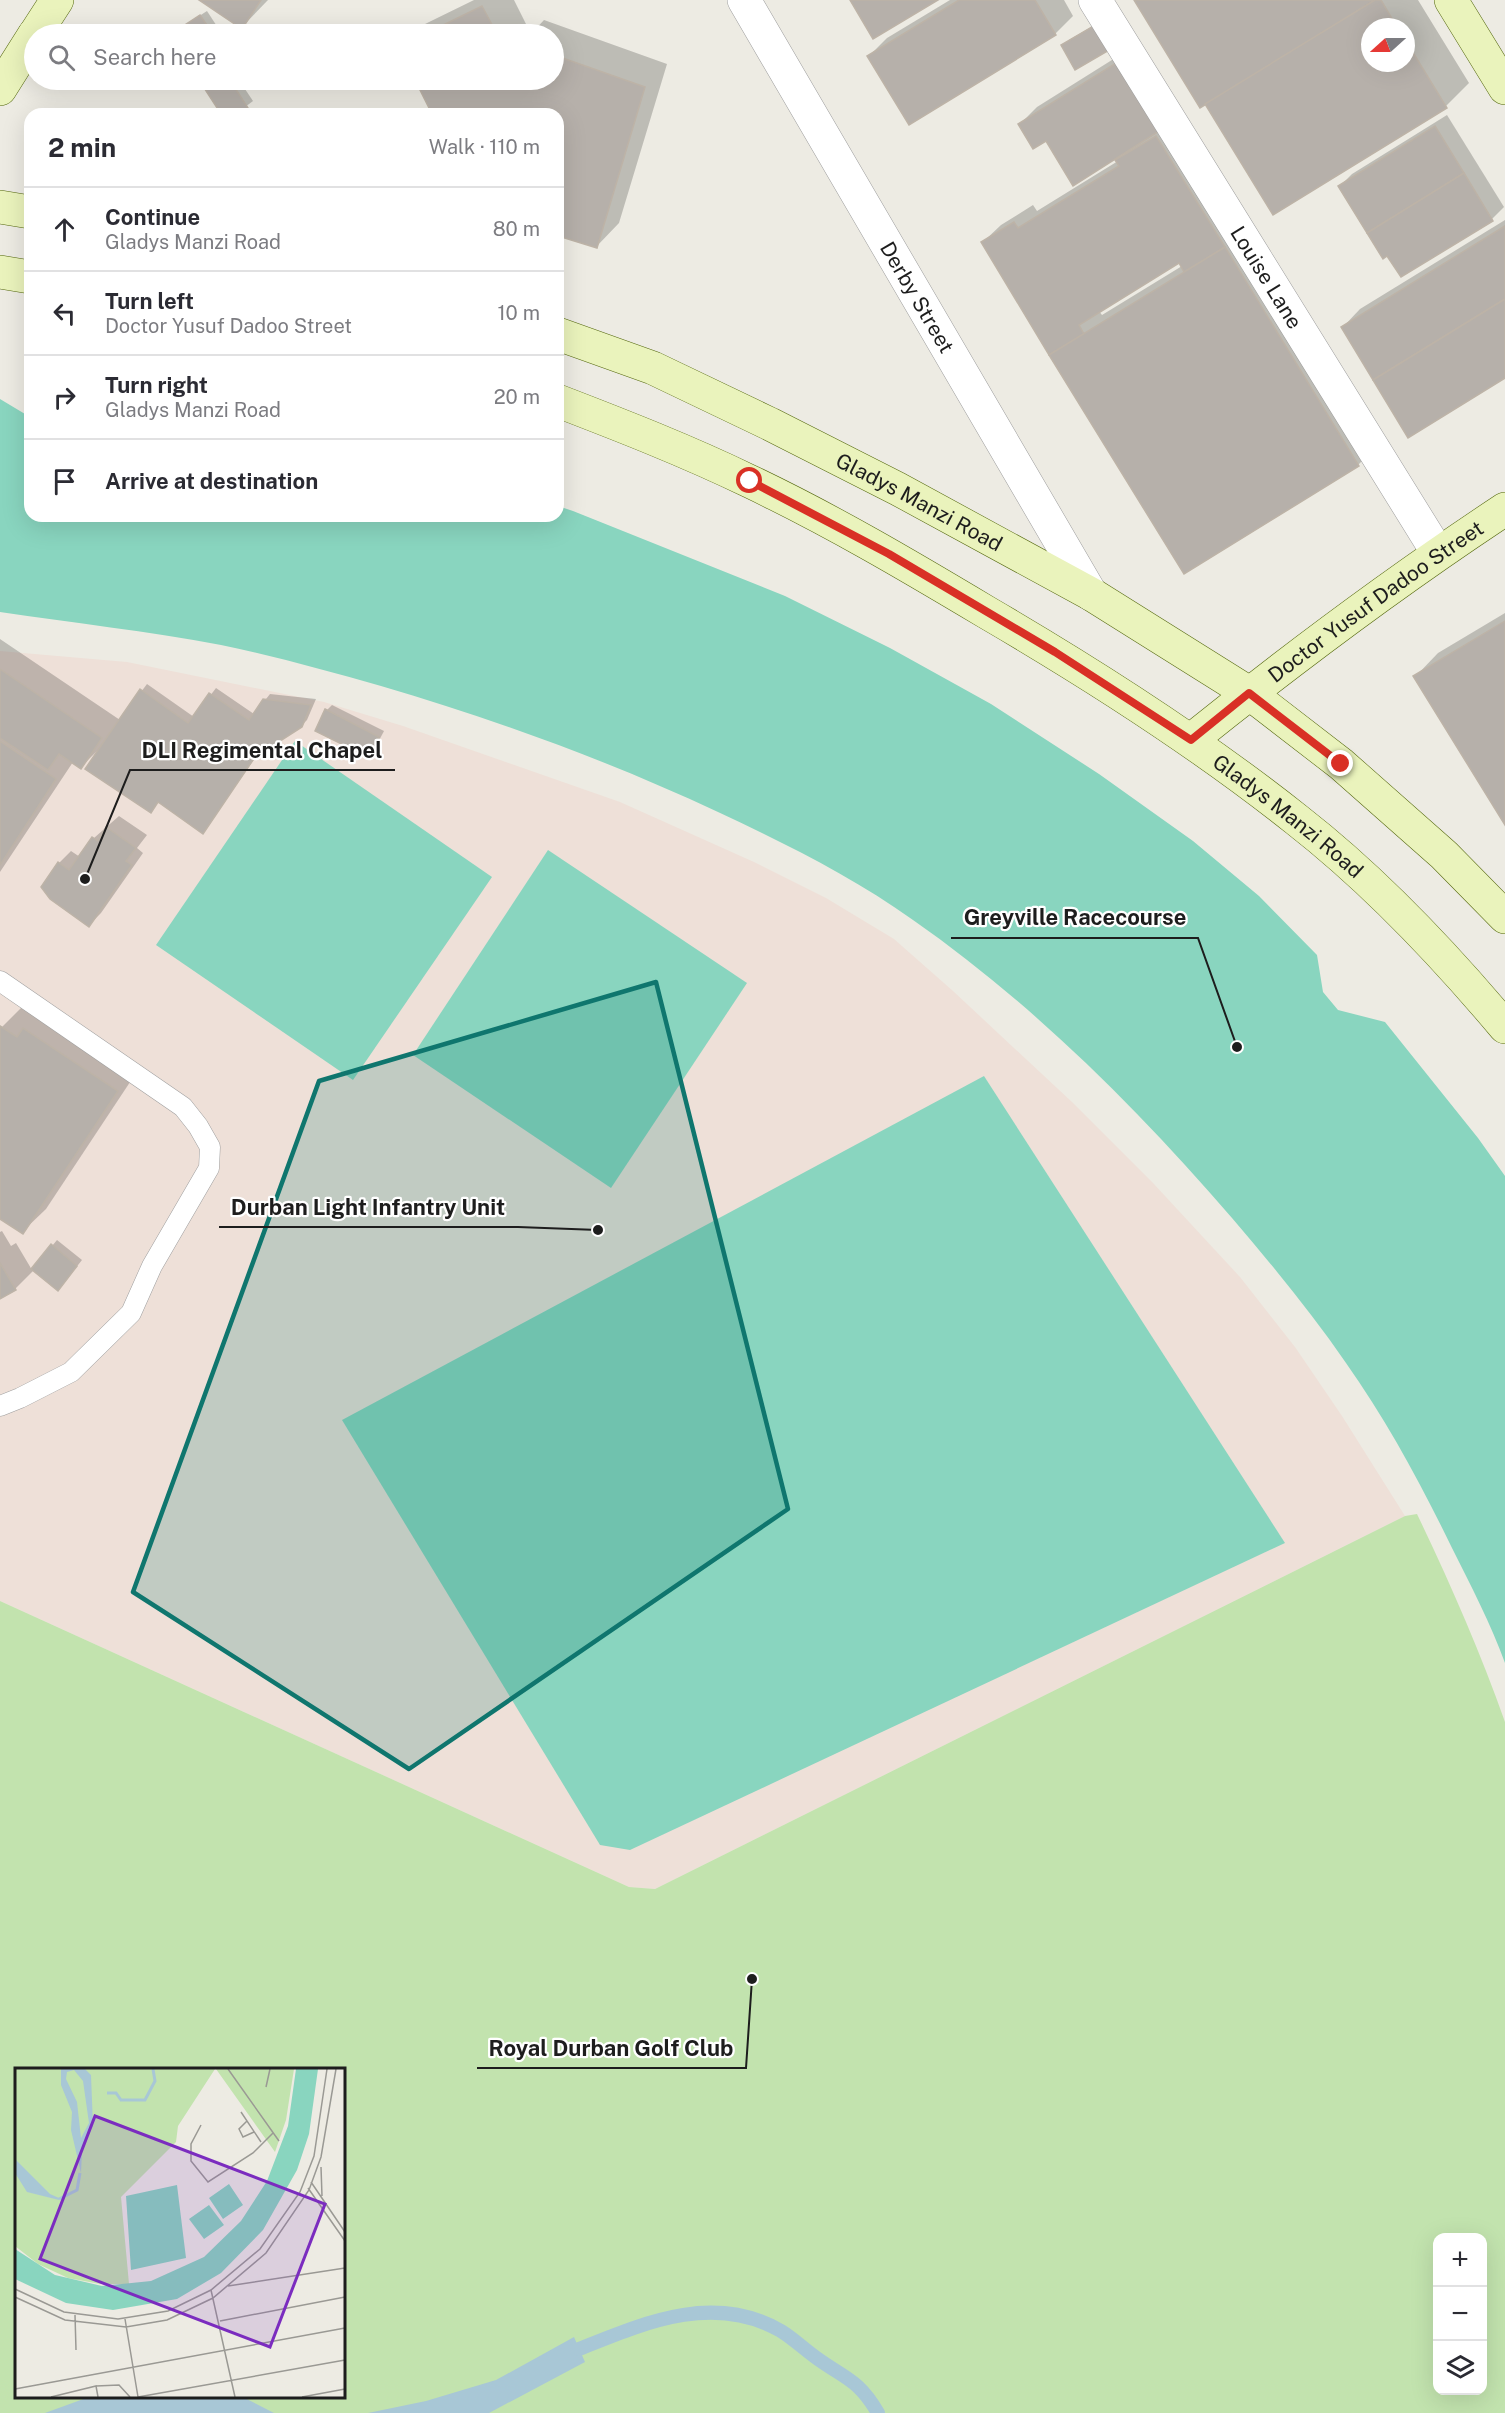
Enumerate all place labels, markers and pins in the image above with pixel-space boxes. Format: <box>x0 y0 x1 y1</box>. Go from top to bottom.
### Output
callout: DLI Regimental Chapel <box>130 730 395 770</box>
callout: Greyville Racecourse <box>951 898 1198 938</box>
callout: Durban Light Infantry Unit <box>219 1187 518 1227</box>
callout: Royal Durban Golf Club <box>477 2028 746 2068</box>

